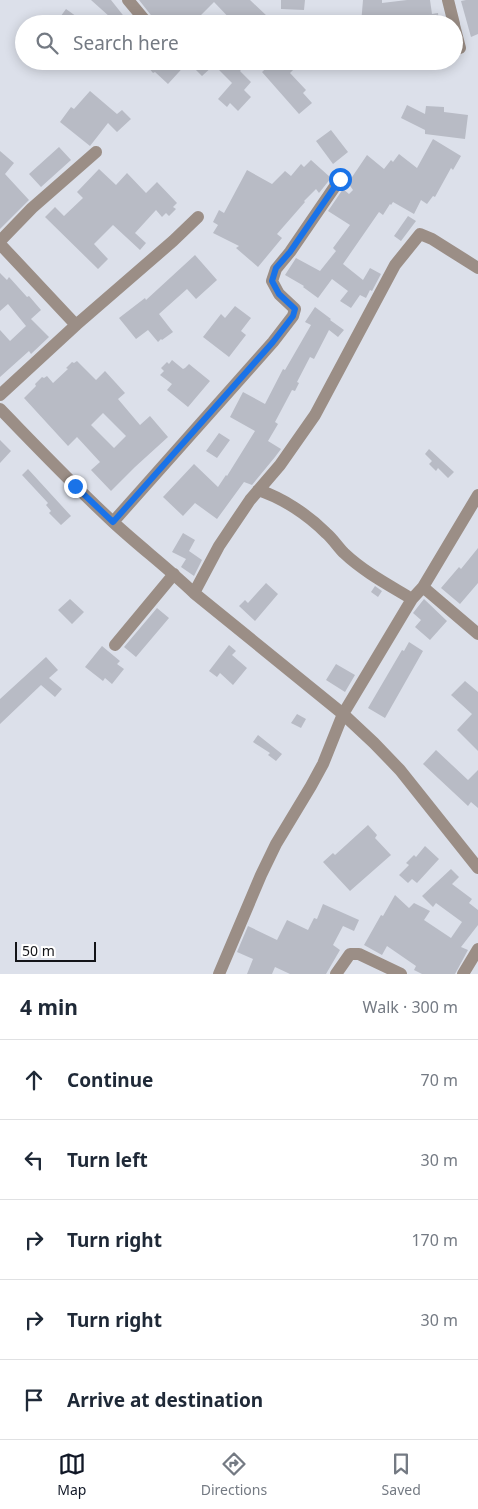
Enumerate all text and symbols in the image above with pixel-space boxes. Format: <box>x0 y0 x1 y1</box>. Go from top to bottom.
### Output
search box <box>15 15 463 70</box>
icon: search <box>33 29 61 57</box>
text: Search here <box>73 30 179 56</box>
route start <box>329 168 352 191</box>
route end <box>64 475 87 498</box>
scale bar <box>15 939 96 962</box>
text: 50 m <box>22 941 55 960</box>
text: 4 min <box>20 993 78 1021</box>
text: Walk · 300 m <box>363 996 458 1018</box>
icon: ahead <box>20 1066 48 1094</box>
text: Continue <box>67 1067 153 1093</box>
text: 70 m <box>421 1069 458 1091</box>
icon: left <box>20 1146 48 1174</box>
text: Turn left <box>67 1147 148 1173</box>
text: 30 m <box>421 1149 458 1171</box>
icon: right <box>20 1226 48 1254</box>
text: Turn right <box>67 1227 162 1253</box>
text: 170 m <box>411 1229 458 1251</box>
icon: right <box>20 1306 48 1334</box>
text: Turn right <box>67 1307 162 1333</box>
text: 30 m <box>421 1309 458 1331</box>
icon: arrive <box>20 1386 48 1414</box>
text: Arrive at destination <box>67 1387 263 1413</box>
tab: Map <box>57 1450 86 1499</box>
tab: Directions <box>201 1450 267 1499</box>
tab: Saved <box>382 1450 421 1499</box>

